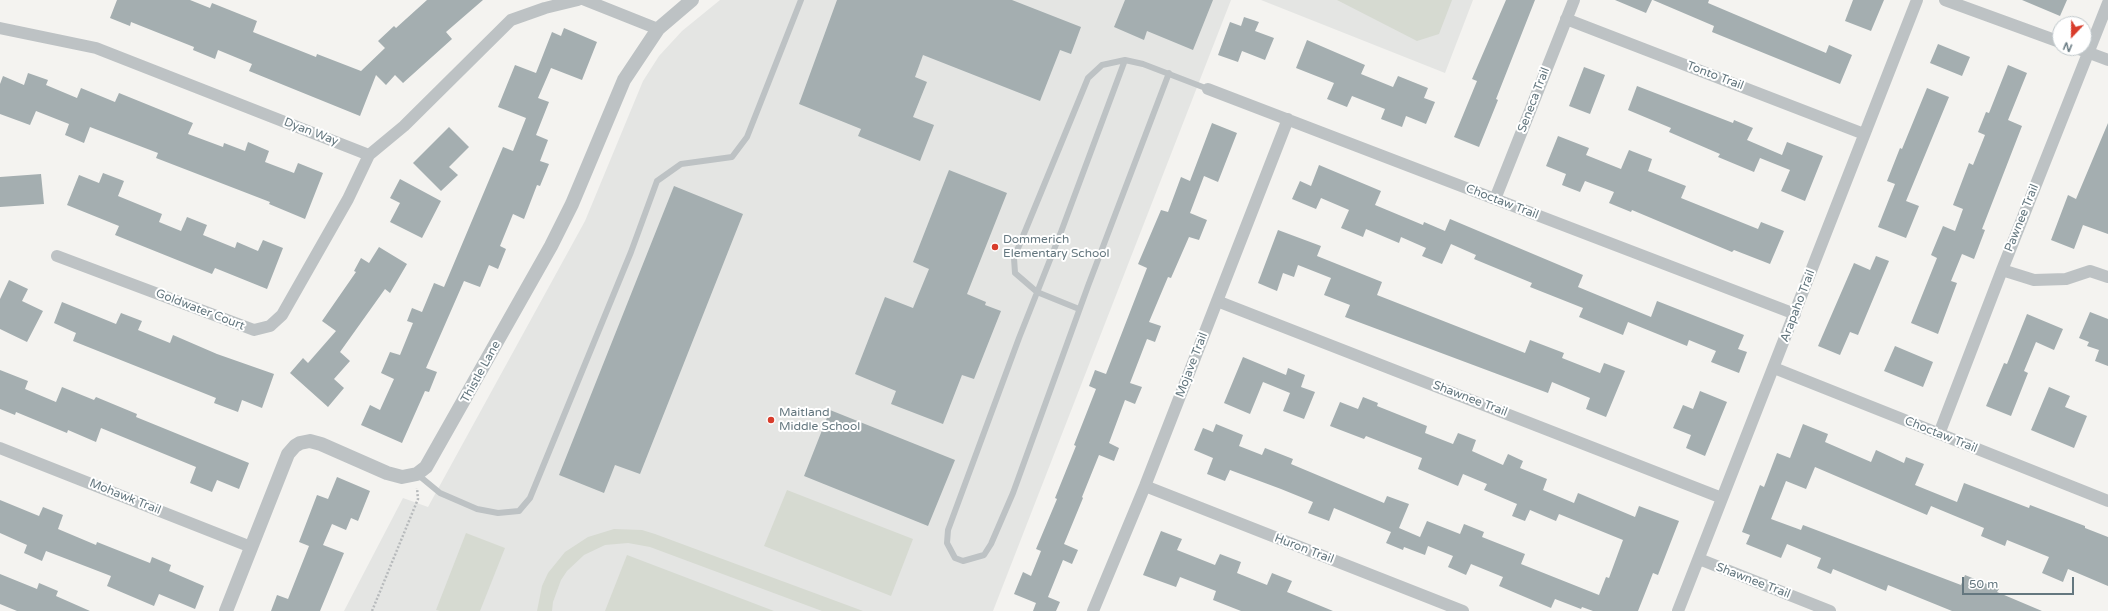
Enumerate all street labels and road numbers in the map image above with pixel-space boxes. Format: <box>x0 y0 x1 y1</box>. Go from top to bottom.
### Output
street label: Tonto Trail <box>1684 59 1746 93</box>
street label: Seneca Trail <box>1515 65 1553 135</box>
street label: Dyan Way <box>282 115 340 149</box>
street label: Choctaw Trail <box>1463 181 1541 223</box>
street label: Pawnee Trail <box>2002 182 2042 254</box>
street label: Arapaho Trail <box>1778 268 1818 344</box>
street label: Goldwater Court <box>154 286 246 334</box>
street label: Mojave Trail <box>1173 330 1211 400</box>
street label: Thistle Lane <box>458 339 504 405</box>
street label: Shawnee Trail <box>1431 378 1509 420</box>
street label: Choctaw Trail <box>1903 414 1979 456</box>
street label: Mohawk Trail <box>87 476 163 518</box>
street label: Huron Trail <box>1272 531 1336 567</box>
street label: Shawnee Trail <box>1714 560 1792 602</box>

